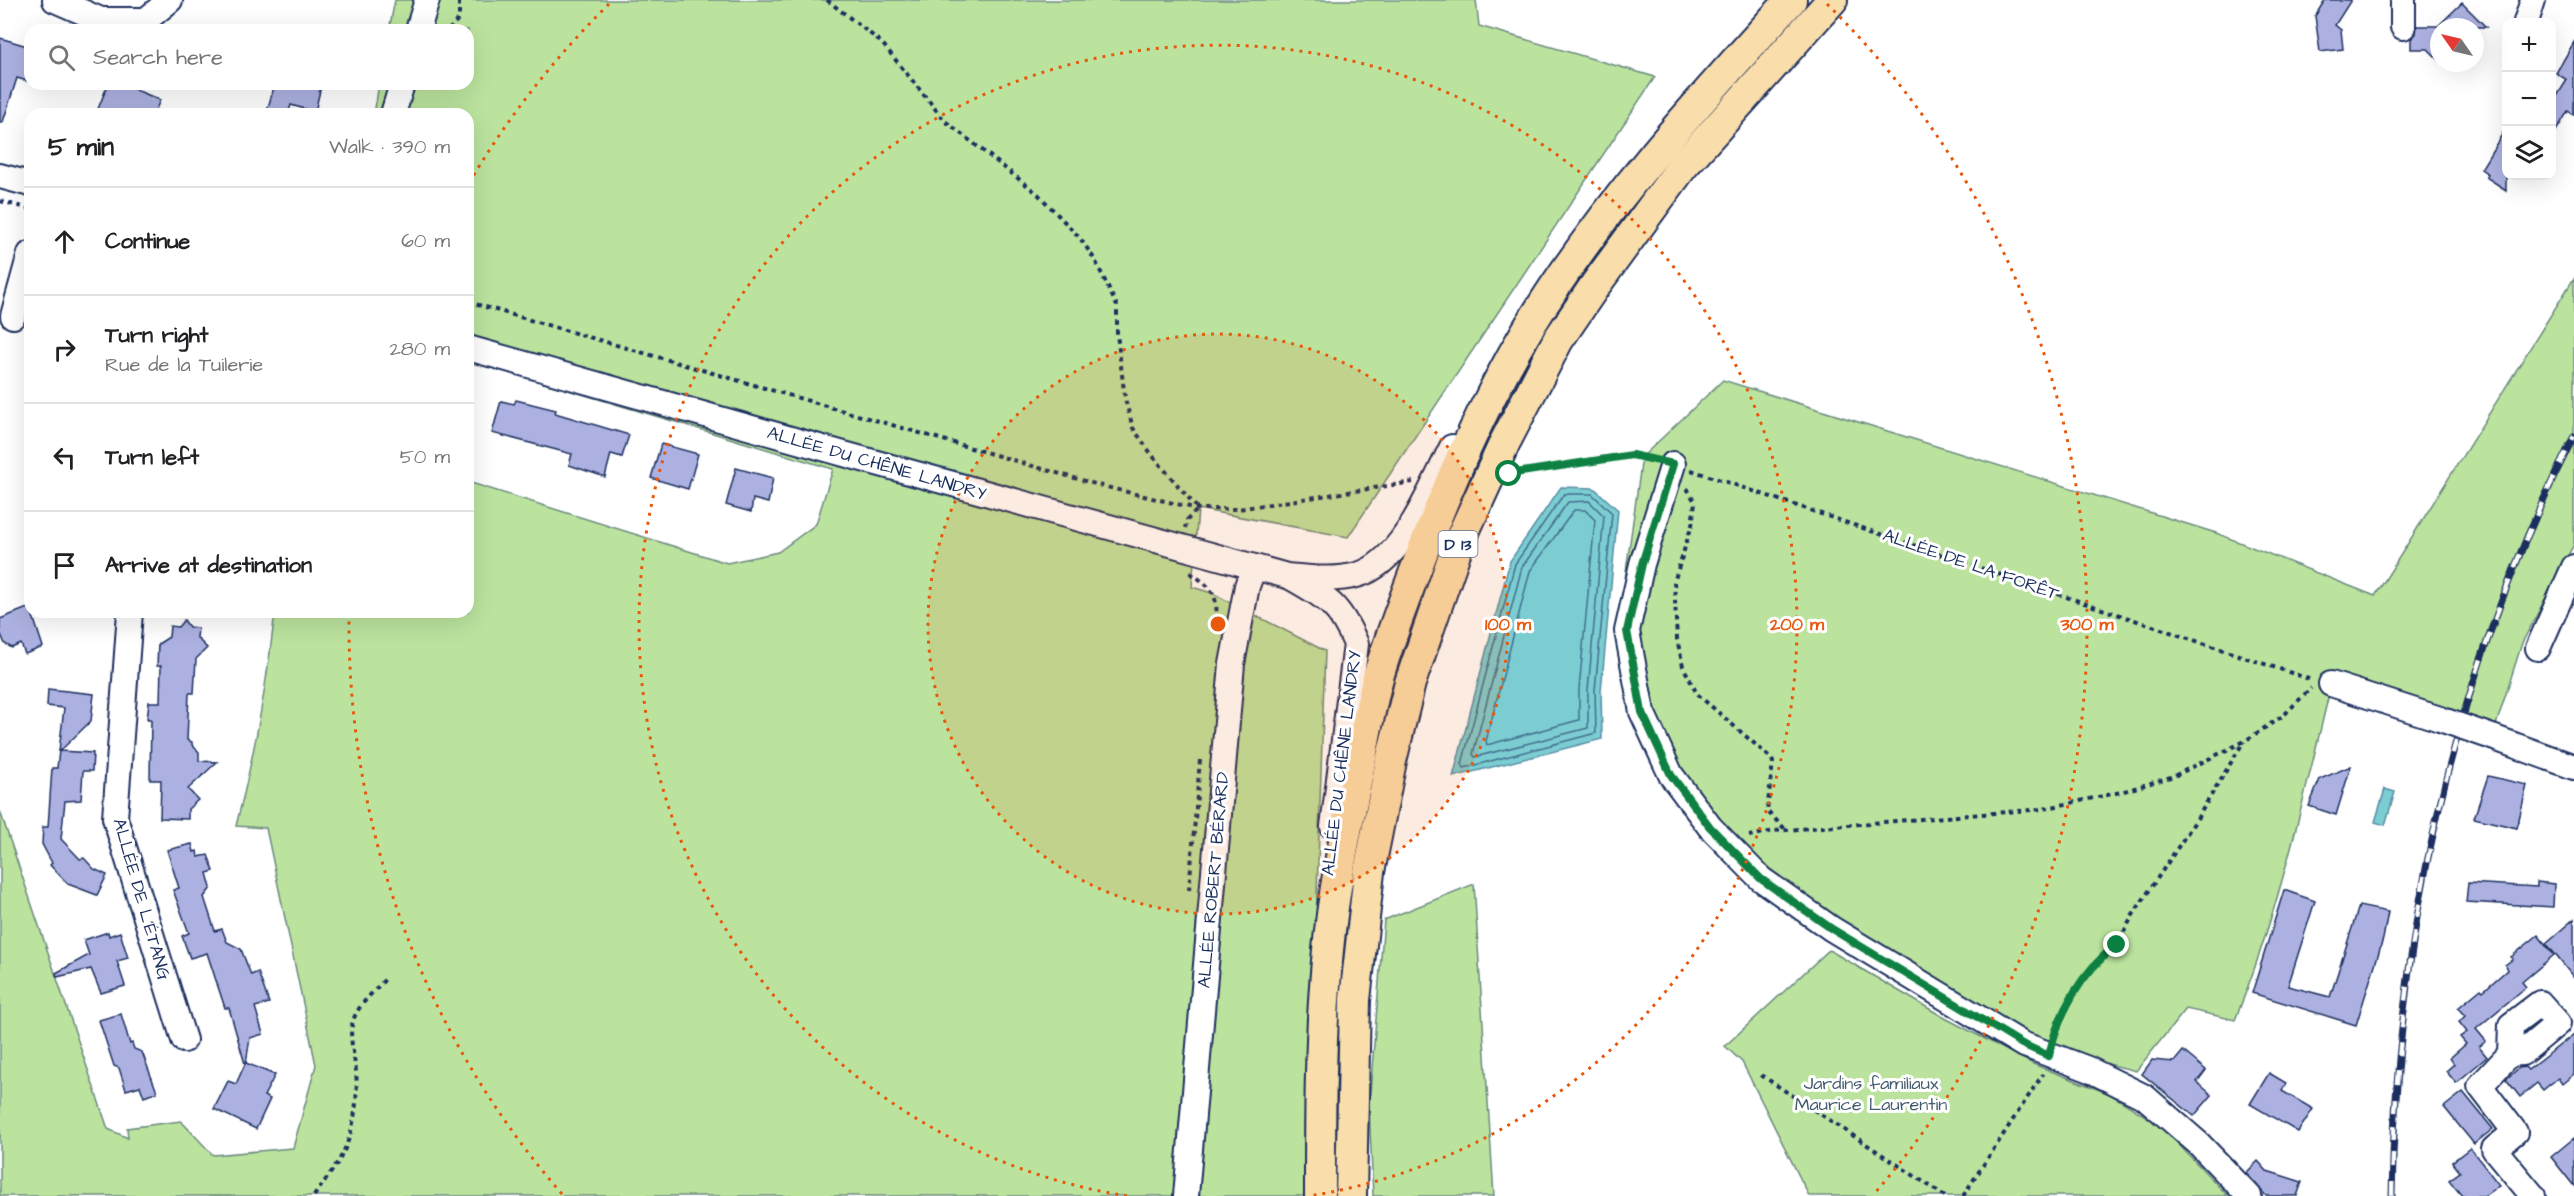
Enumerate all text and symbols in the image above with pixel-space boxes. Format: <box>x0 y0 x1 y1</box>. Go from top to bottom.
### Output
north arrow <box>2430 18 2484 72</box>
map controls <box>2502 18 2556 180</box>
button: + <box>2502 18 2556 72</box>
search box <box>24 24 474 90</box>
icon: search <box>45 41 78 74</box>
text: Search here <box>93 42 223 73</box>
button: − <box>2502 72 2556 126</box>
button: layers <box>2502 126 2556 180</box>
text: 5 min <box>48 129 114 165</box>
text: Walk · 390 m <box>329 133 450 161</box>
icon: ahead <box>48 225 81 258</box>
text: Continue <box>105 226 190 257</box>
text: 60 m <box>401 227 450 255</box>
text: Turn right <box>105 320 208 351</box>
icon: right <box>48 333 81 366</box>
text: 280 m <box>389 335 450 363</box>
text: Rue de la Tuilerie <box>105 351 263 379</box>
street label: ALLÉE DU CHÊNE LANDRY <box>764 420 990 507</box>
icon: left <box>48 441 81 474</box>
text: Turn left <box>105 442 199 473</box>
text: 50 m <box>400 443 450 471</box>
route start <box>1495 460 1521 486</box>
street label: ALLÉE DE LA FORÊT <box>1879 523 2063 607</box>
road number: D 13 <box>1438 531 1478 557</box>
icon: arrive <box>48 549 81 582</box>
text: Arrive at destination <box>105 550 312 581</box>
text: 100 m <box>1485 612 1532 637</box>
text: 200 m <box>1769 612 1825 637</box>
text: 300 m <box>2059 612 2115 637</box>
centre of rings <box>1208 614 1228 634</box>
street label: ALLÉE DU CHÊNE LANDRY <box>1315 649 1368 877</box>
street label: ALLÉE ROBERT BÉRARD <box>1192 771 1235 989</box>
street label: ALLÉE DE L’ÉTANG <box>106 815 177 983</box>
route end <box>2103 931 2129 957</box>
park label: Jardins familiaux Maurice Laurentin <box>1795 1071 1947 1117</box>

